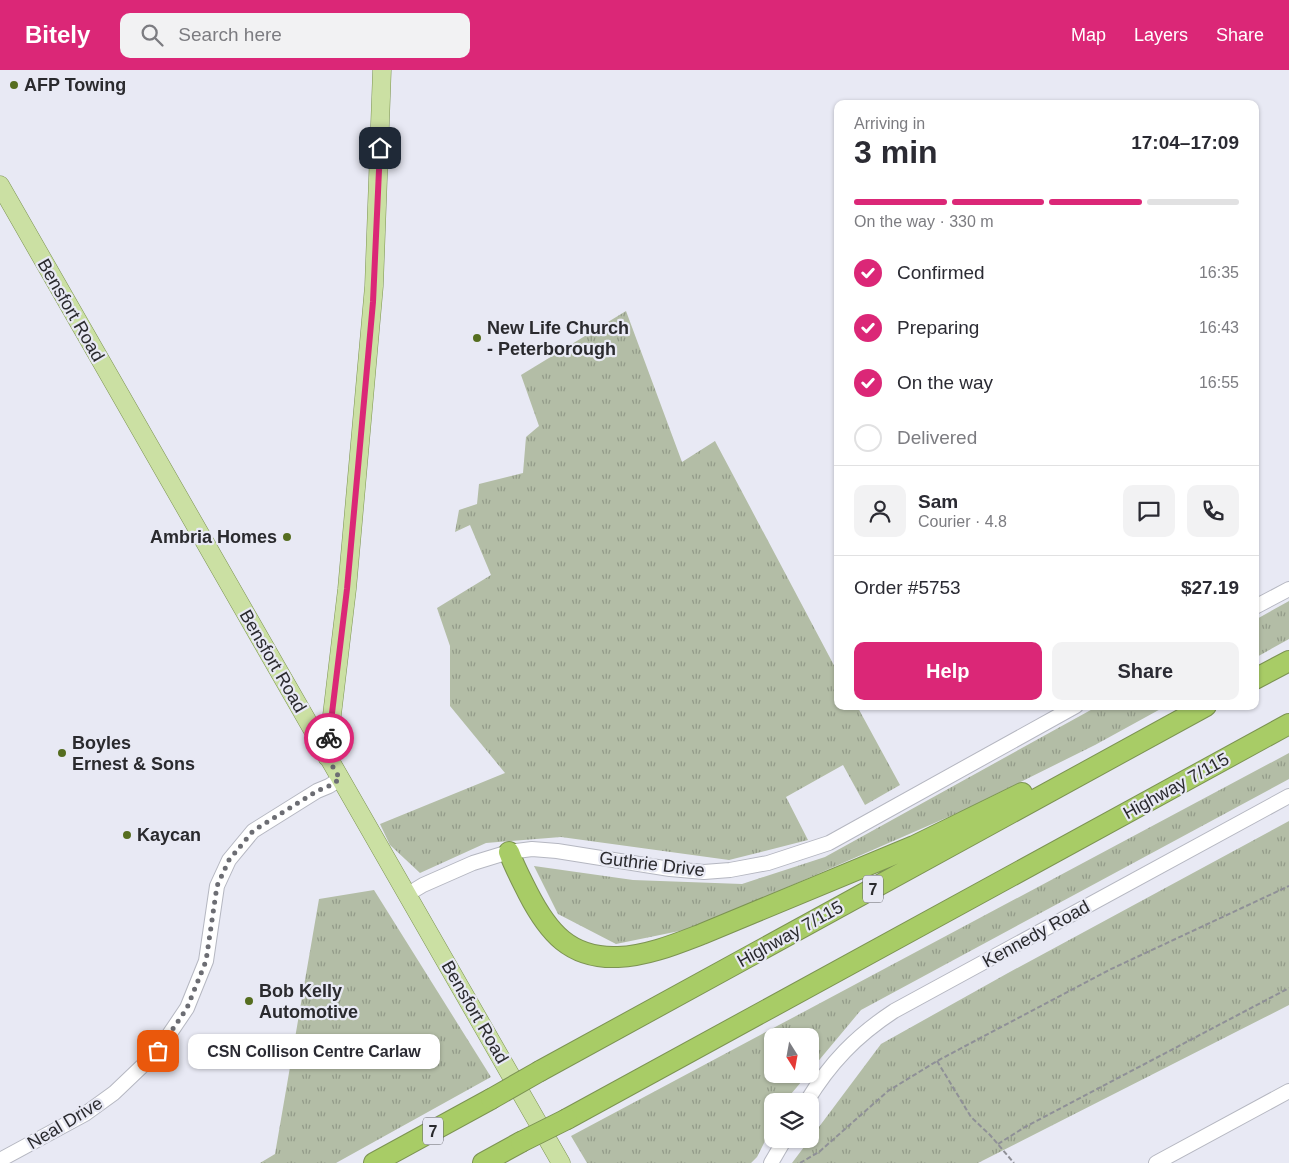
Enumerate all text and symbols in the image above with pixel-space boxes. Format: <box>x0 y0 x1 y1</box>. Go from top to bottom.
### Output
search box <box>120 13 470 58</box>
text: Bitely <box>25 21 90 48</box>
icon: search <box>138 21 166 49</box>
text: Search here <box>178 24 282 45</box>
text: Map <box>1071 25 1106 45</box>
text: Layers <box>1134 25 1188 45</box>
text: Share <box>1216 25 1264 45</box>
place label: AFP Towing <box>24 75 126 95</box>
marker: AFP Towing <box>8 79 20 91</box>
text: Arriving in <box>854 115 925 132</box>
pin <box>359 127 401 169</box>
text: 17:04–17:09 <box>1131 132 1239 153</box>
icon: home <box>366 134 394 162</box>
text: 3 min <box>854 134 938 170</box>
text: On the way · 330 m <box>854 213 994 230</box>
street label: Bensfort Road <box>34 255 108 365</box>
icon: check <box>854 259 882 287</box>
text: Confirmed <box>897 262 985 283</box>
text: 16:35 <box>1199 264 1239 281</box>
icon: check <box>854 314 882 342</box>
text: Preparing <box>897 317 979 338</box>
place label: New Life Church - Peterborough <box>487 318 629 359</box>
text: 16:43 <box>1199 319 1239 336</box>
marker: New Life Church - Peterborough <box>471 332 483 344</box>
icon: check <box>854 369 882 397</box>
text: On the way <box>897 372 993 393</box>
text: 16:55 <box>1199 374 1239 391</box>
text: Delivered <box>897 427 977 448</box>
button: person <box>854 485 906 537</box>
button: chat <box>1123 485 1175 537</box>
button: phone <box>1187 485 1239 537</box>
text: Sam <box>918 491 958 512</box>
text: Courier · 4.8 <box>918 513 1007 530</box>
place label: Ambria Homes <box>150 527 277 547</box>
marker: Ambria Homes <box>281 531 293 543</box>
text: Order #5753 <box>854 577 961 598</box>
text: $27.19 <box>1181 577 1239 598</box>
street label: Bensfort Road <box>236 606 310 716</box>
button: Help <box>854 642 1042 700</box>
button: Share <box>1052 642 1239 700</box>
courier <box>304 713 354 763</box>
icon: bike <box>315 724 343 752</box>
place label: Boyles Ernest & Sons <box>72 733 195 774</box>
marker: Boyles Ernest & Sons <box>56 747 68 759</box>
street label: Highway 7/115 <box>1120 749 1232 823</box>
place label: Kaycan <box>137 825 201 845</box>
marker: Kaycan <box>121 829 133 841</box>
street label: Guthrie Drive <box>598 848 706 880</box>
road number: 7 <box>863 876 883 902</box>
street label: Kennedy Road <box>979 896 1093 972</box>
street label: Highway 7/115 <box>734 897 846 971</box>
street label: Bensfort Road <box>438 957 512 1067</box>
place label: Bob Kelly Automotive <box>259 981 358 1022</box>
marker: Bob Kelly Automotive <box>243 995 255 1007</box>
north arrow <box>764 1028 819 1082</box>
map controls <box>764 1028 819 1148</box>
pin <box>137 1030 179 1072</box>
callout: CSN Collison Centre Carlaw <box>188 1034 440 1068</box>
icon: bag <box>144 1037 172 1065</box>
text: CSN Collison Centre Carlaw <box>207 1043 421 1060</box>
street label: Neal Drive <box>24 1093 106 1153</box>
button: layers <box>764 1093 819 1148</box>
road number: 7 <box>423 1118 443 1144</box>

